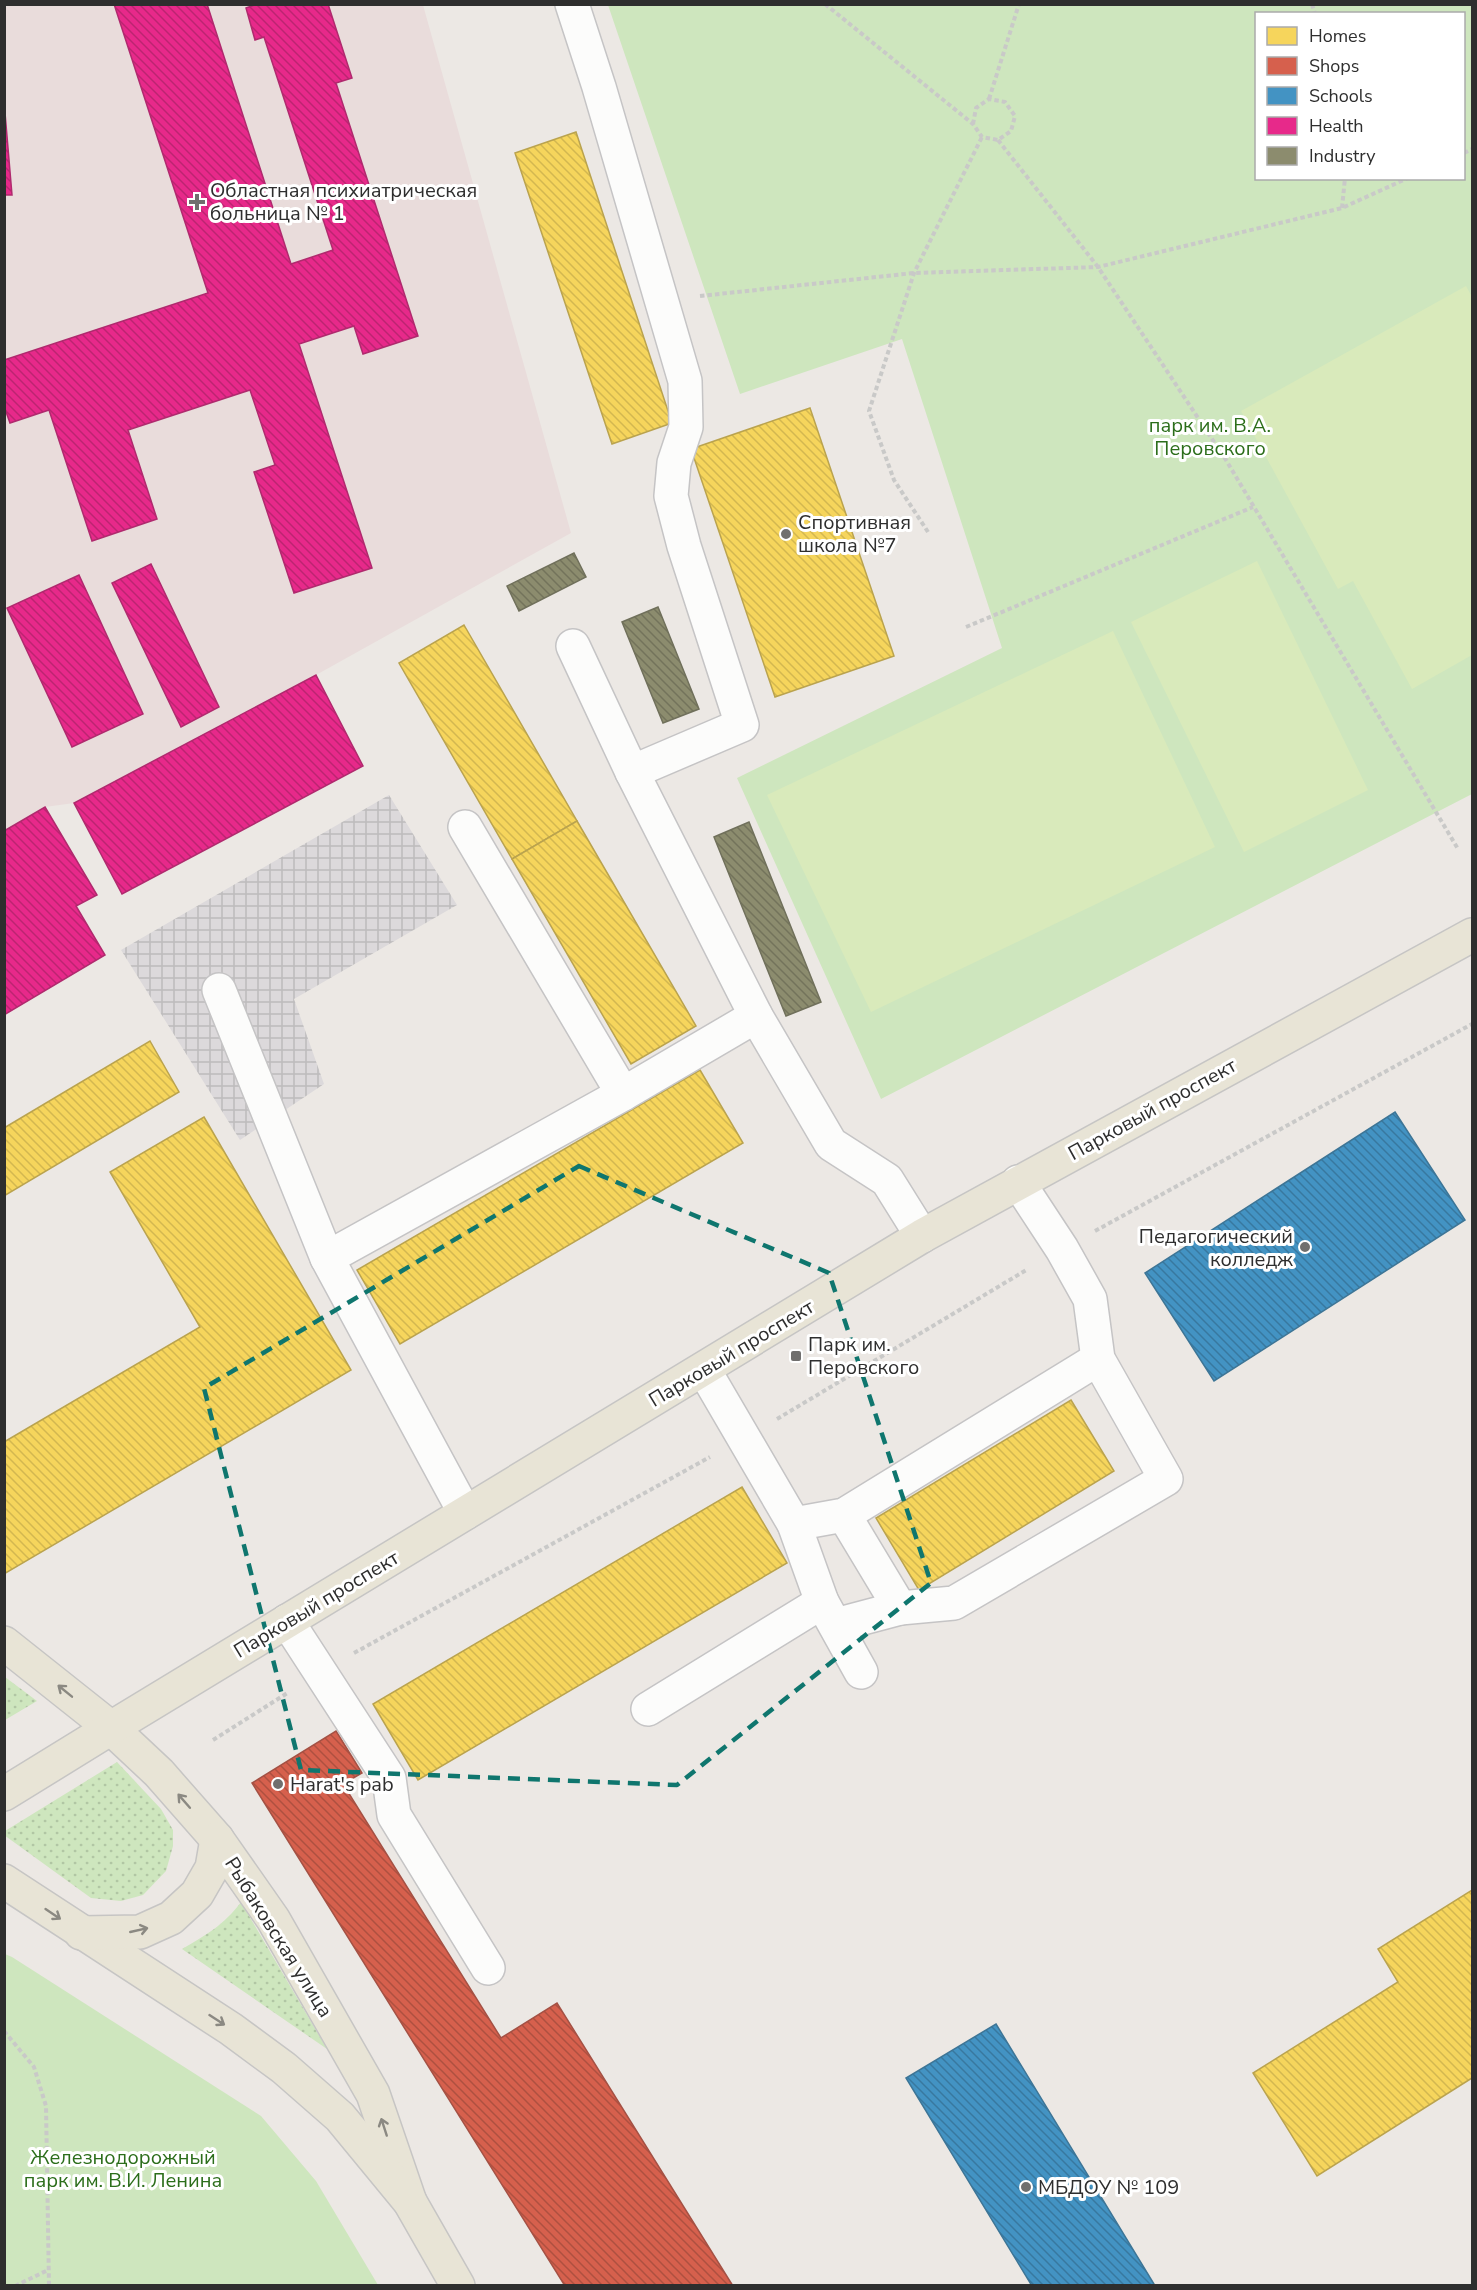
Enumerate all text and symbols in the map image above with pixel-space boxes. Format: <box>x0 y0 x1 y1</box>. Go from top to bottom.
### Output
legend <box>1255 12 1465 180</box>
text: Homes <box>1309 24 1366 48</box>
text: Shops <box>1309 54 1359 78</box>
text: Schools <box>1309 84 1373 108</box>
text: Health <box>1309 114 1364 138</box>
text: Industry <box>1309 144 1376 168</box>
place label: Областная психиатрическая больница № 1 <box>210 177 477 227</box>
marker: Областная психиатрическая больница № 1 <box>188 193 206 211</box>
park label: парк им. В.А. Перовского <box>1149 412 1271 462</box>
place label: Спортивная школа №7 <box>798 509 911 559</box>
marker: Спортивная школа №7 <box>779 527 793 541</box>
street label: Парковый проспект <box>1063 1052 1241 1167</box>
place label: Педагогический колледж <box>1139 1223 1293 1273</box>
marker: Педагогический колледж <box>1298 1240 1312 1254</box>
street label: Парковый проспект <box>644 1293 819 1413</box>
place label: Парк им. Перовского <box>808 1331 919 1381</box>
marker: Парк им. Перовского <box>789 1349 803 1363</box>
street label: Парковый проспект <box>229 1544 404 1664</box>
one-way arrow <box>57 1685 73 1698</box>
place label: Harat's pab <box>290 1771 394 1798</box>
marker: Harat's pab <box>271 1777 285 1791</box>
one-way arrow <box>177 1794 191 1809</box>
street label: Рыбаковская улица <box>218 1852 339 2023</box>
one-way arrow <box>44 1908 61 1920</box>
one-way arrow <box>129 1924 148 1935</box>
one-way arrow <box>208 2014 224 2026</box>
one-way arrow <box>378 2118 389 2137</box>
park label: Железнодорожный парк им. В.И. Ленина <box>24 2144 222 2194</box>
place label: МБДОУ № 109 <box>1038 2174 1179 2201</box>
marker: МБДОУ № 109 <box>1019 2180 1033 2194</box>

